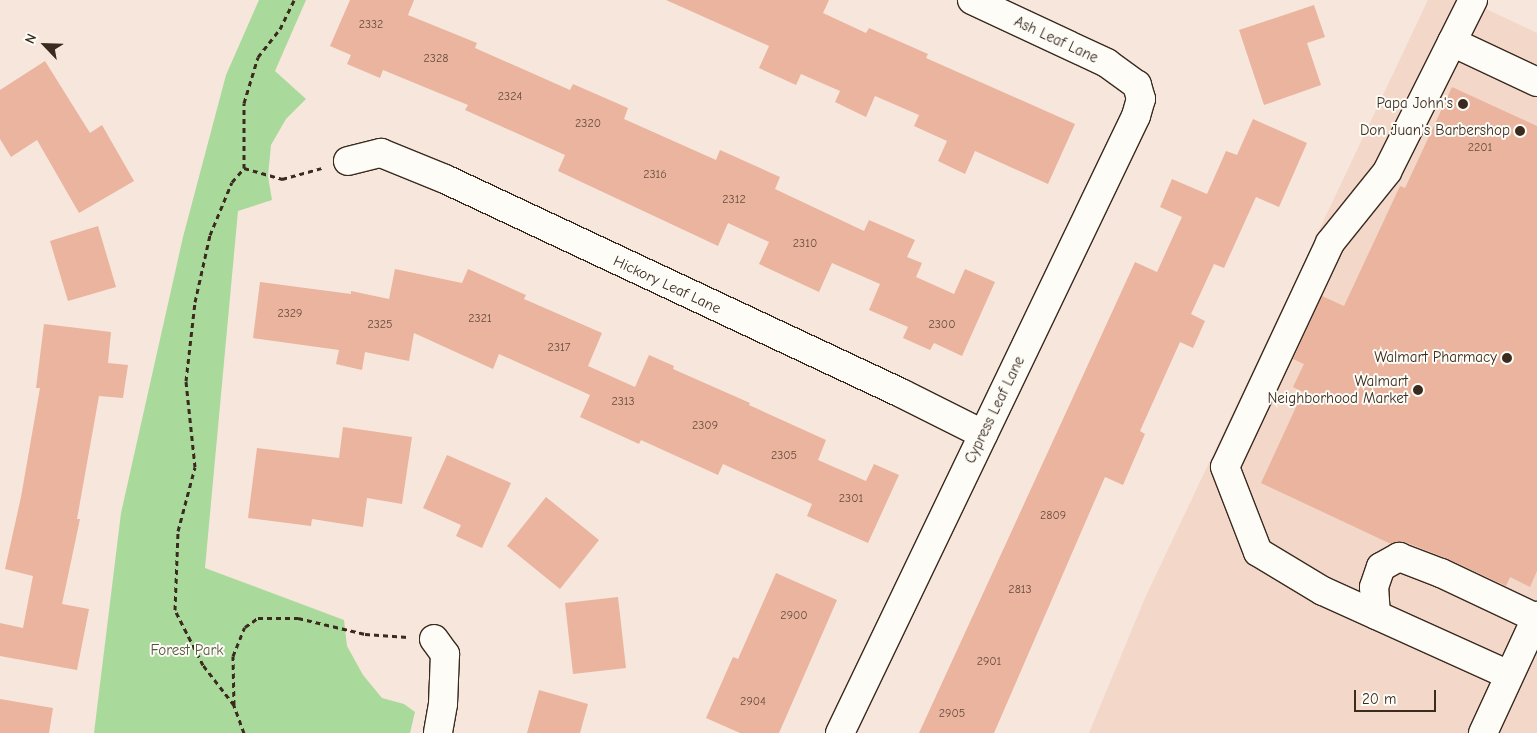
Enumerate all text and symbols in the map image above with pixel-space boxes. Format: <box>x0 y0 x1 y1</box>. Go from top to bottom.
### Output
street label: Ash Leaf Lane <box>1011 13 1101 67</box>
house number: 2332 <box>359 18 383 32</box>
north arrow <box>20 20 70 70</box>
text: N <box>21 31 40 46</box>
house number: 2328 <box>424 52 448 66</box>
house number: 2324 <box>498 90 522 104</box>
place label: Papa John's <box>1376 95 1453 113</box>
marker: Papa John's <box>1457 98 1469 110</box>
house number: 2320 <box>575 117 601 131</box>
place label: Don Juan's Barbershop <box>1360 122 1510 140</box>
marker: Don Juan's Barbershop <box>1514 125 1526 137</box>
house number: 2201 <box>1468 141 1492 155</box>
house number: 2316 <box>643 168 667 182</box>
house number: 2312 <box>722 193 746 207</box>
house number: 2310 <box>793 237 817 251</box>
street label: Hickory Leaf Lane <box>610 252 724 318</box>
house number: 2329 <box>278 307 302 321</box>
house number: 2321 <box>468 312 492 326</box>
house number: 2325 <box>367 318 393 332</box>
house number: 2300 <box>929 318 955 332</box>
house number: 2317 <box>548 341 570 355</box>
place label: Walmart Pharmacy <box>1374 349 1497 367</box>
marker: Walmart Pharmacy <box>1501 352 1513 364</box>
street label: Cypress Leaf Lane <box>961 353 1029 467</box>
place label: Walmart Neighborhood Market <box>1267 372 1408 407</box>
marker: Walmart Neighborhood Market <box>1412 384 1424 396</box>
house number: 2313 <box>611 395 635 409</box>
house number: 2309 <box>692 419 718 433</box>
house number: 2305 <box>771 449 797 463</box>
house number: 2301 <box>839 492 863 506</box>
house number: 2809 <box>1040 509 1066 523</box>
house number: 2813 <box>1008 583 1032 597</box>
house number: 2900 <box>780 609 808 623</box>
park label: Forest Park <box>150 642 224 660</box>
house number: 2901 <box>977 655 1001 669</box>
scale bar <box>1357 680 1440 712</box>
text: 20 m <box>1362 690 1396 708</box>
house number: 2904 <box>740 695 766 709</box>
house number: 2905 <box>939 707 965 721</box>

